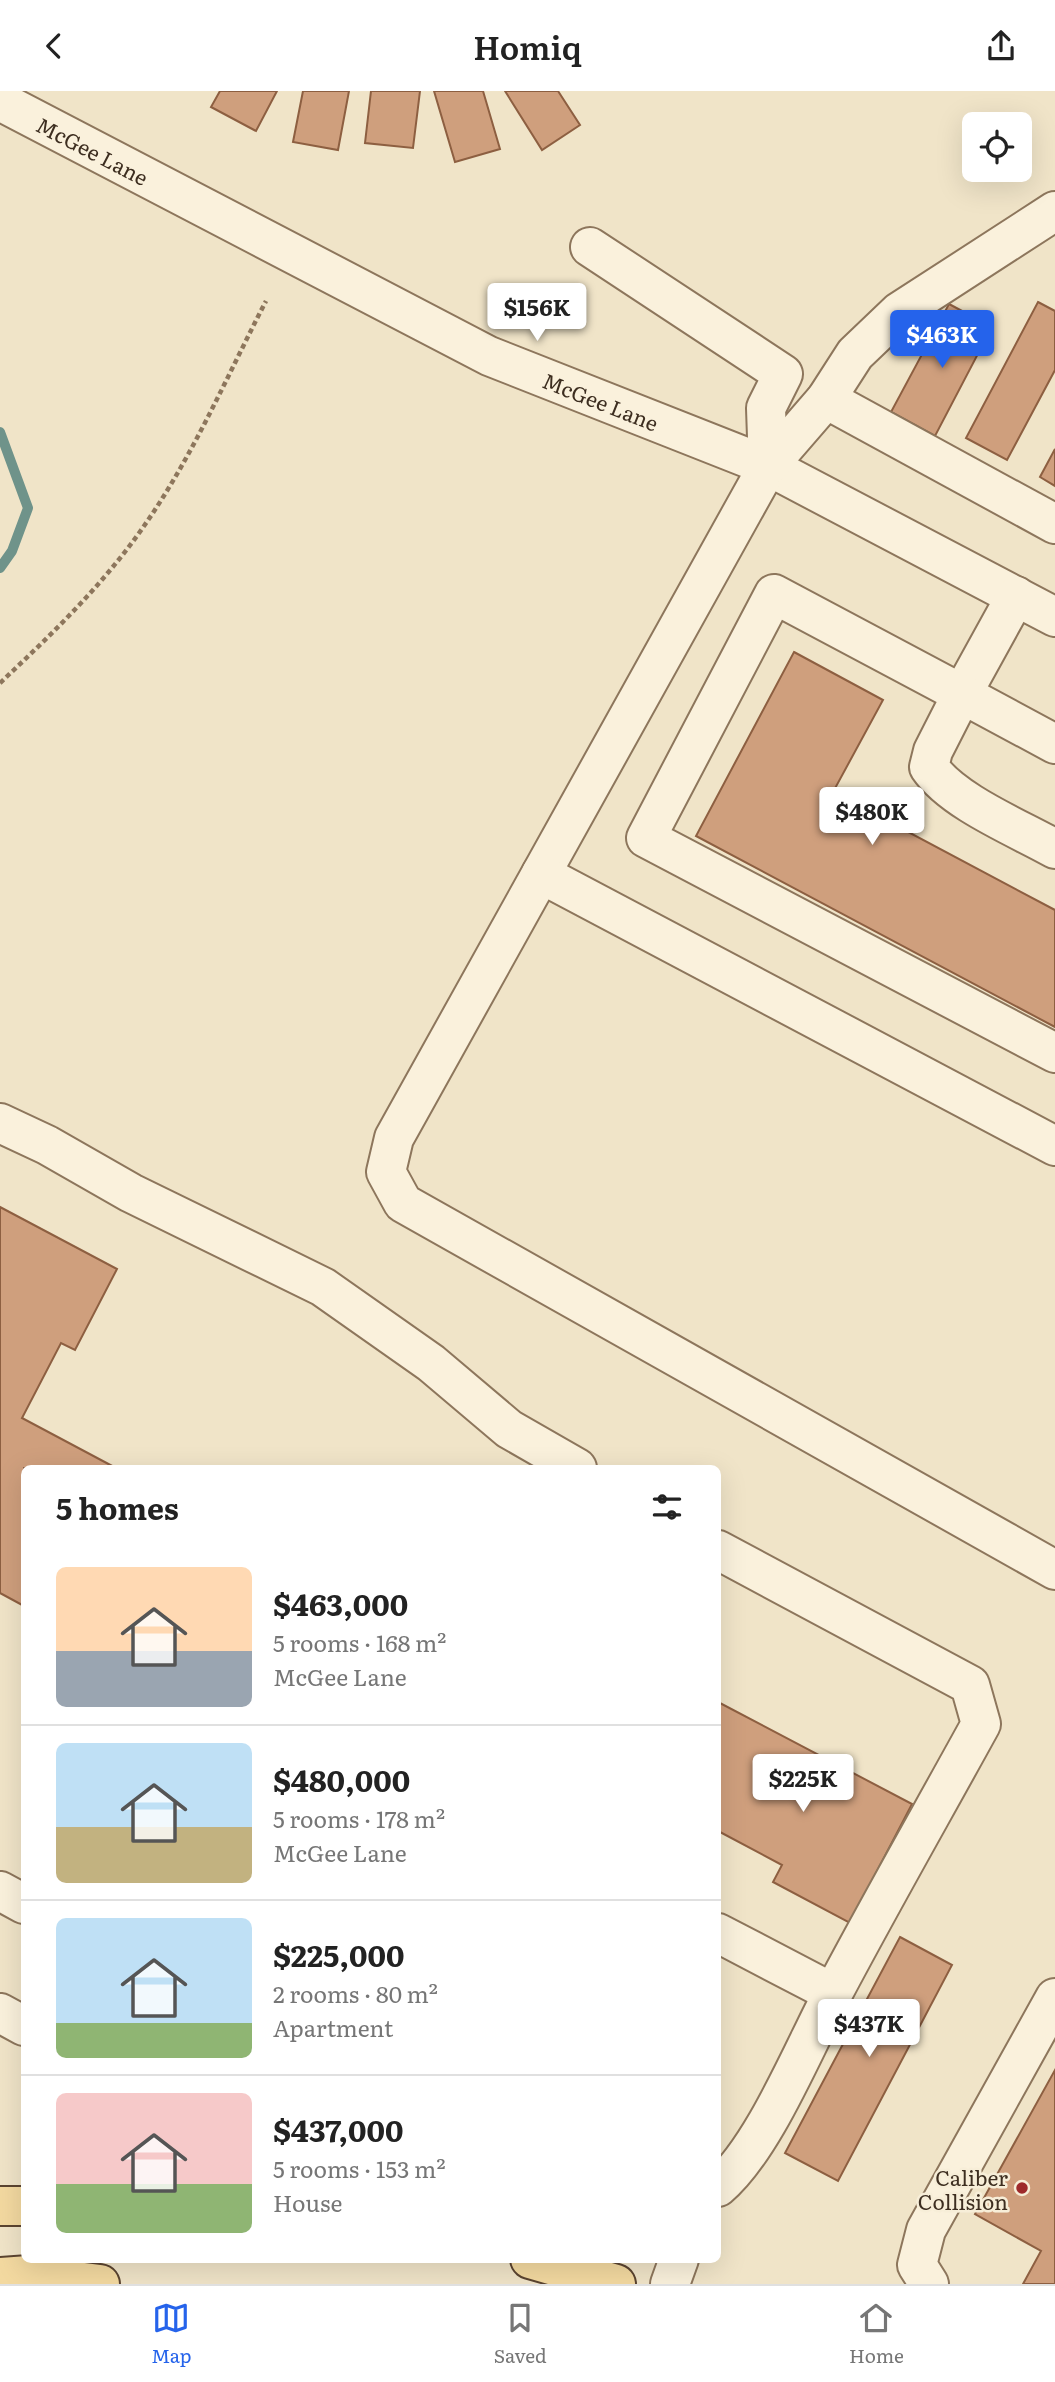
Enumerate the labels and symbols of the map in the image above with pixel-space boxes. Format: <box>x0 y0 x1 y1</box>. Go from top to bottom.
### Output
street label: McGee Lane <box>32 108 154 192</box>
pin: $156K <box>488 283 586 343</box>
pin: $463K <box>893 310 991 370</box>
street label: McGee Lane <box>539 363 664 437</box>
pin: $480K <box>823 787 921 847</box>
pin: $225K <box>754 1755 852 1814</box>
pin: $437K <box>820 2000 918 2059</box>
place label: Caliber Collision <box>918 2161 1008 2216</box>
marker: Caliber Collision <box>1014 2180 1030 2196</box>

